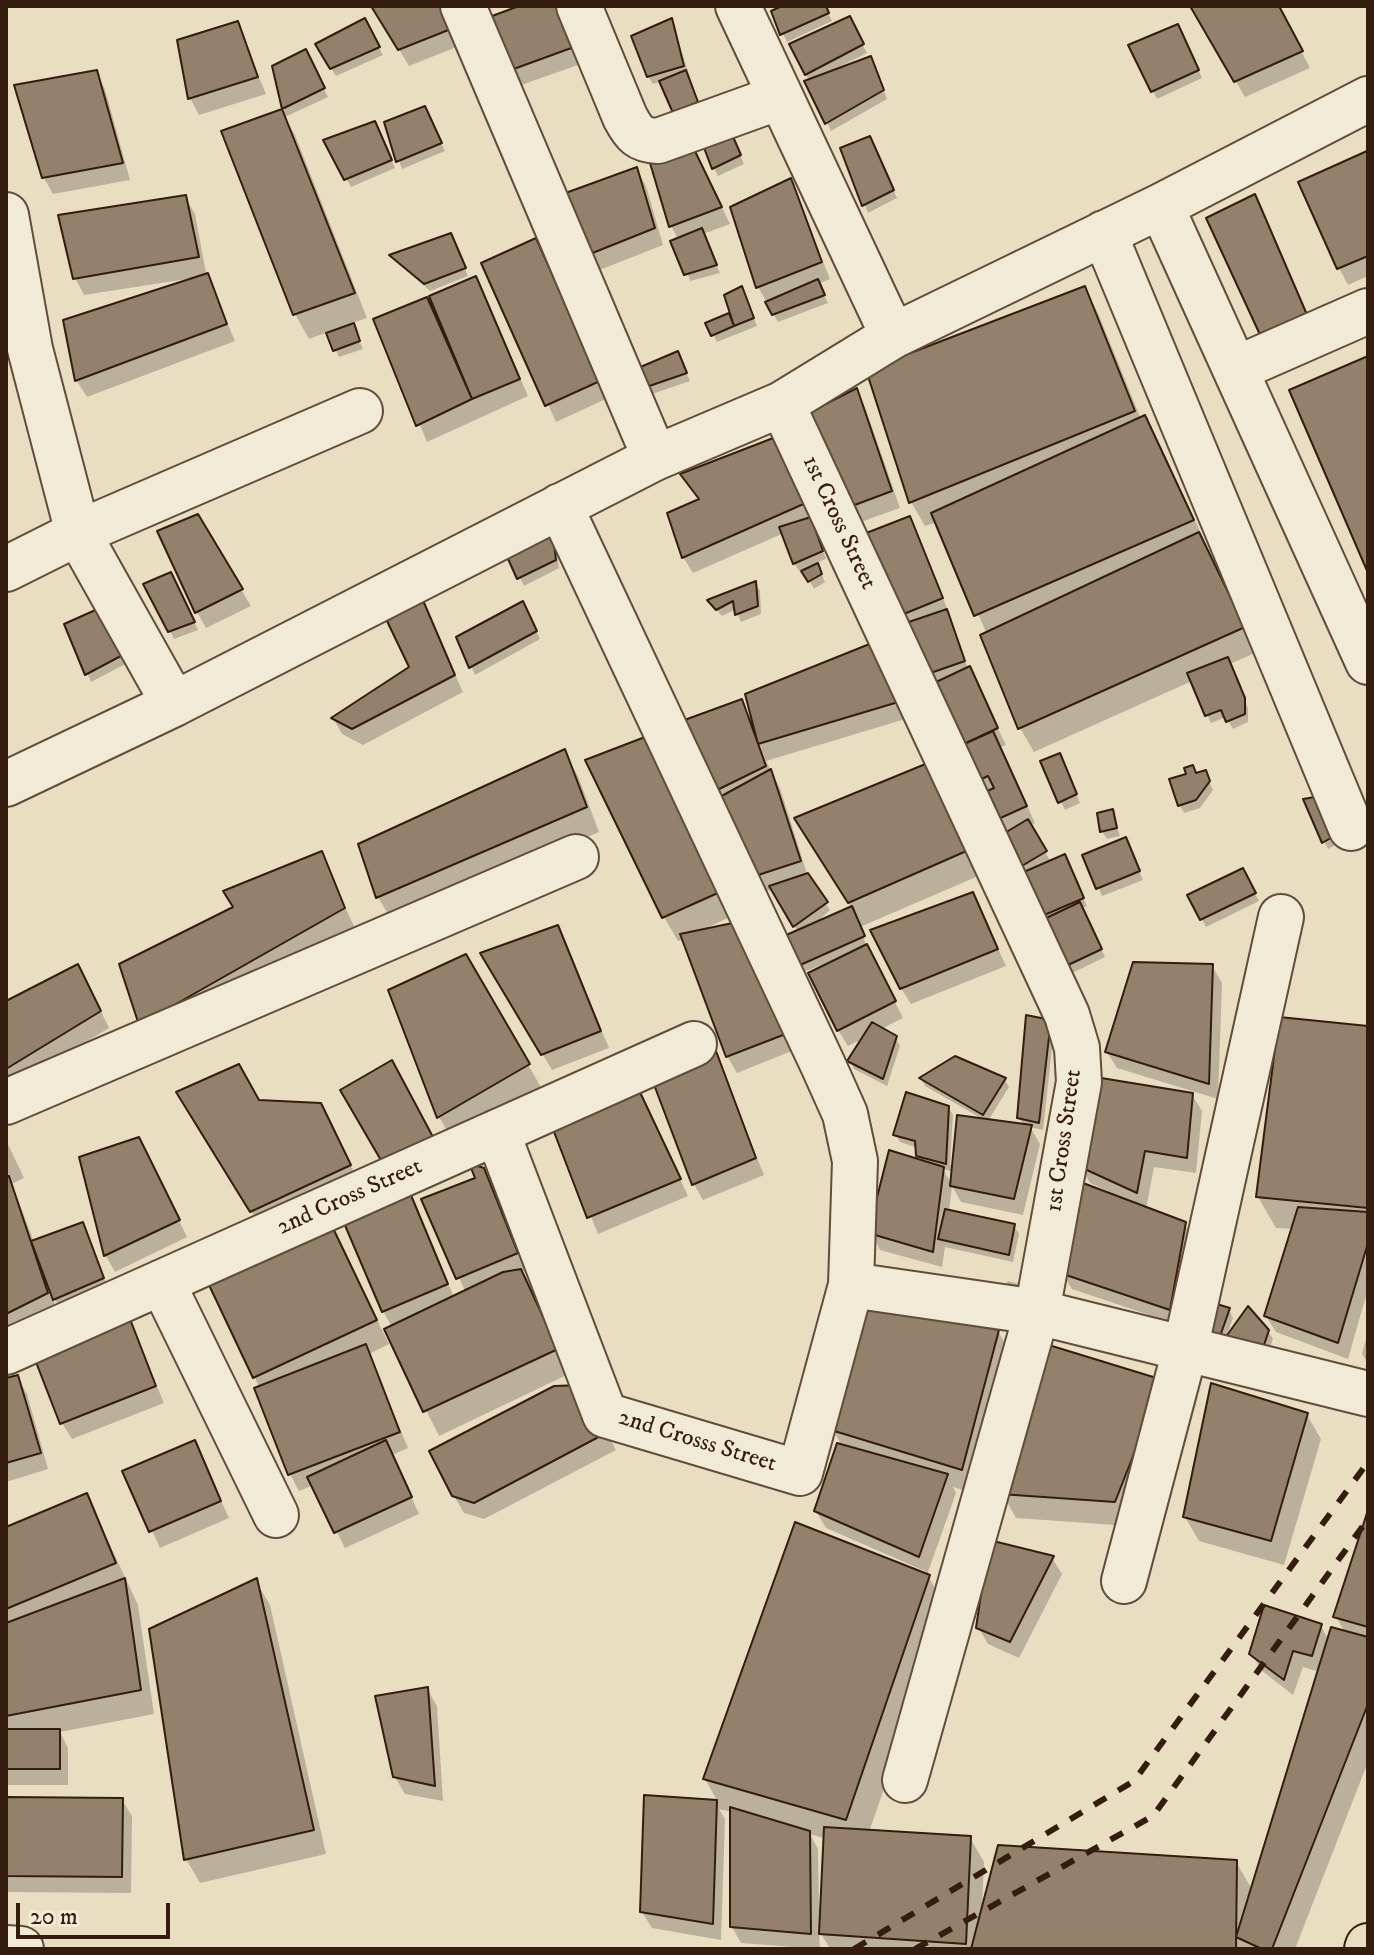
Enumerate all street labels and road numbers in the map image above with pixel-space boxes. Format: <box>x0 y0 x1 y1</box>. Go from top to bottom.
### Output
street label: 1st Cross Street <box>795 452 881 594</box>
street label: 1st Cross Street <box>1041 1068 1089 1214</box>
street label: 2nd Cross Street <box>273 1153 427 1243</box>
street label: 2nd Crosss Street <box>614 1404 780 1480</box>

